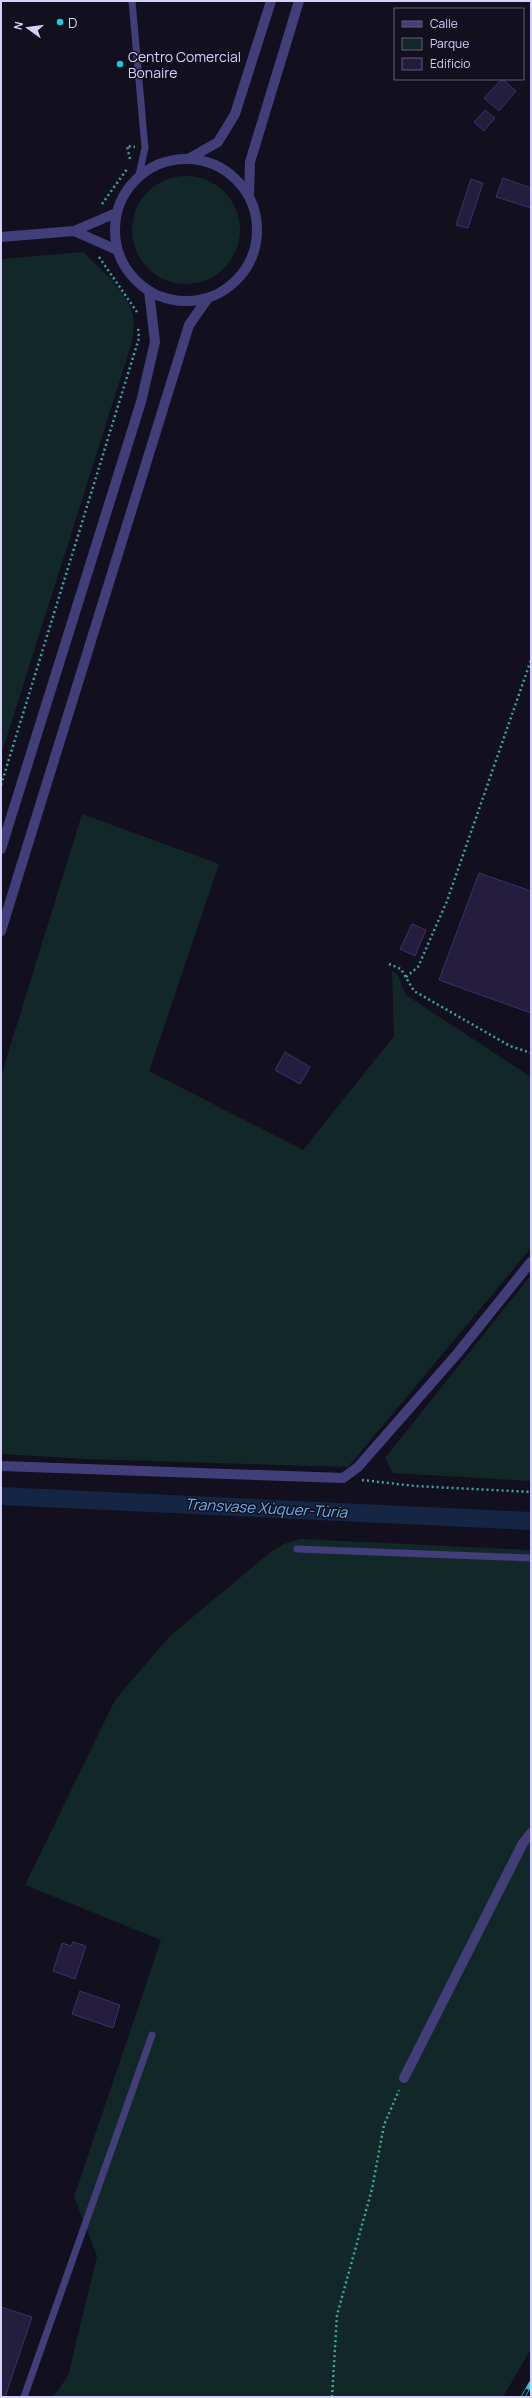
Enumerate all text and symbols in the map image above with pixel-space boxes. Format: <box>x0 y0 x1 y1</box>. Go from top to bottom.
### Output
north arrow <box>8 8 48 48</box>
legend <box>394 8 524 80</box>
place label: D <box>68 13 77 32</box>
text: Calle <box>430 15 458 32</box>
marker: D <box>55 17 65 27</box>
text: N <box>10 20 26 31</box>
text: Parque <box>430 35 469 52</box>
place label: Centro Comercial Bonaire <box>128 47 241 82</box>
text: Edificio <box>430 55 470 72</box>
marker: Centro Comercial Bonaire <box>115 59 125 69</box>
water label: Transvase Xùquer-Tùria <box>184 1493 348 1523</box>

